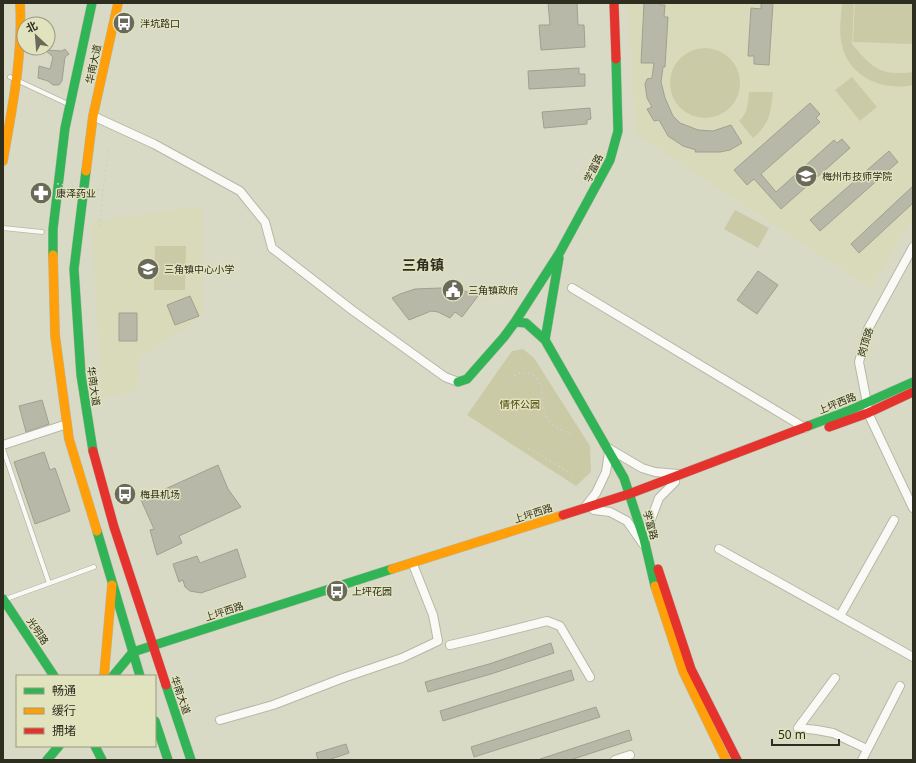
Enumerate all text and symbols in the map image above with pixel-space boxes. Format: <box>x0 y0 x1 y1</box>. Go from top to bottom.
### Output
bus stop icon: 泮坑路口 <box>111 10 137 36</box>
north arrow <box>16 16 56 56</box>
place label: 泮坑路口 <box>140 16 180 30</box>
text: 北 <box>23 17 40 36</box>
street label: 华南大道 <box>82 43 104 85</box>
street label: 学富路 <box>580 151 606 185</box>
school or university icon: 梅州市技师学院 <box>793 163 819 189</box>
place label: 梅州市技师学院 <box>822 169 892 183</box>
pharmacy icon: 康泽药业 <box>28 180 54 206</box>
place label: 康泽药业 <box>56 186 96 200</box>
district label: 三角镇 <box>402 255 444 274</box>
school or university icon: 三角镇中心小学 <box>135 256 161 282</box>
place label: 三角镇中心小学 <box>164 262 234 276</box>
public building icon: 三角镇政府 <box>440 277 466 303</box>
place label: 三角镇政府 <box>468 283 518 297</box>
street label: 岗顶路 <box>854 326 876 358</box>
street label: 华南大道 <box>84 365 104 407</box>
street label: 上坪西路 <box>816 389 858 417</box>
park label: 情怀公园 <box>500 397 540 411</box>
bus stop icon: 梅县机场 <box>112 481 138 507</box>
place label: 梅县机场 <box>140 487 180 501</box>
street label: 上坪西路 <box>512 500 554 526</box>
street label: 学富路 <box>640 509 662 541</box>
bus stop icon: 上坪花园 <box>324 578 350 604</box>
place label: 上坪花园 <box>352 584 392 598</box>
street label: 上坪西路 <box>203 598 245 624</box>
street label: 光明路 <box>24 615 52 647</box>
street label: 华南大道 <box>168 674 194 716</box>
legend <box>16 675 156 747</box>
text: 畅通 <box>52 682 76 699</box>
text: 缓行 <box>52 702 76 719</box>
scale bar <box>772 721 839 747</box>
text: 拥堵 <box>52 722 76 739</box>
text: 50 m <box>778 726 806 743</box>

